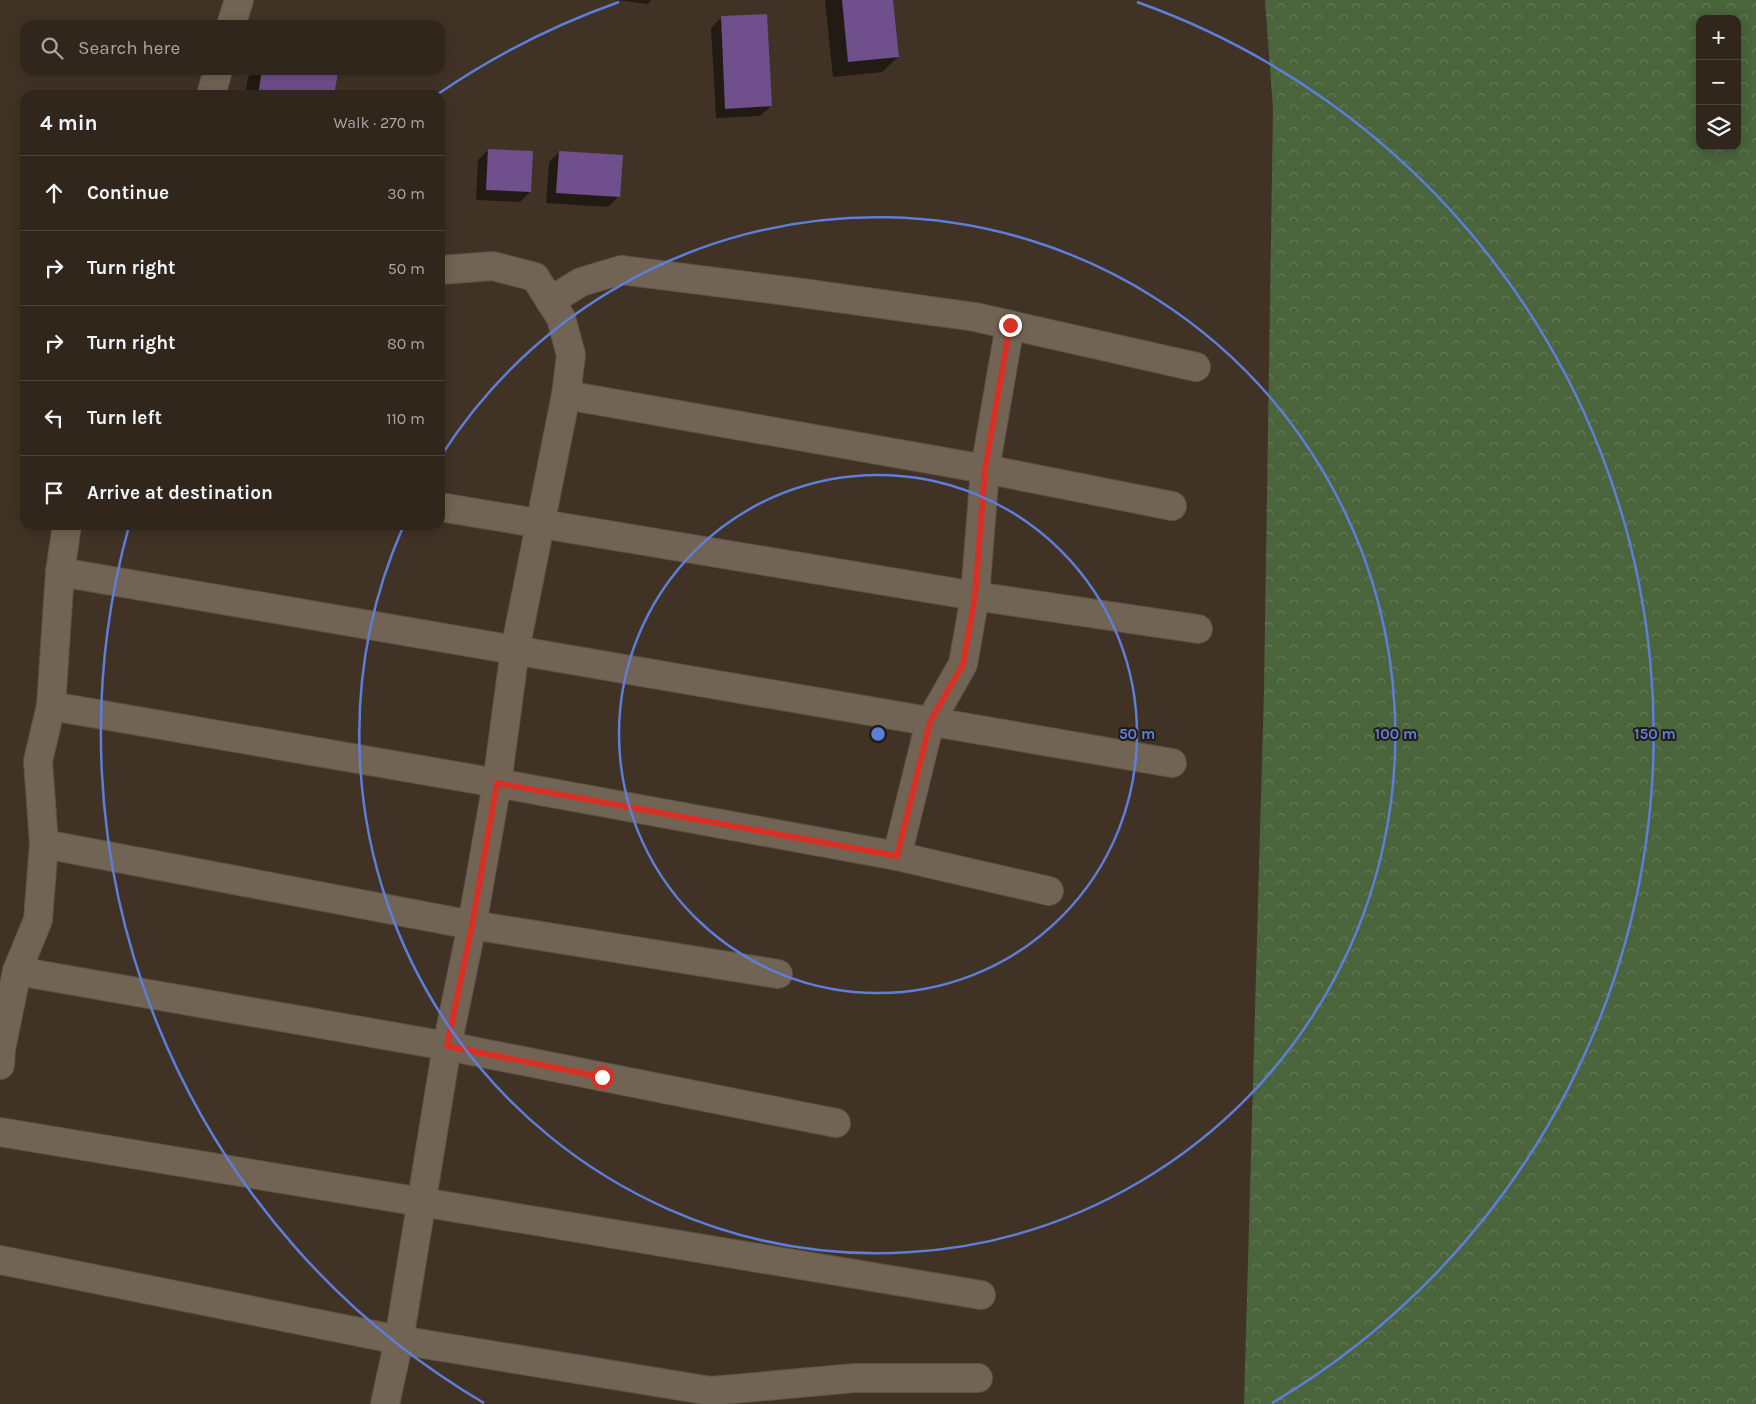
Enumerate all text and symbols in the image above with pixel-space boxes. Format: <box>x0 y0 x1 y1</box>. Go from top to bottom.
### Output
map controls <box>1696 15 1741 150</box>
button: + <box>1696 15 1741 60</box>
search box <box>20 20 445 75</box>
icon: search <box>38 34 66 62</box>
text: Search here <box>78 37 180 59</box>
button: − <box>1696 60 1741 105</box>
button: layers <box>1696 105 1741 150</box>
text: 4 min <box>40 111 98 135</box>
text: Walk · 270 m <box>333 113 425 132</box>
icon: ahead <box>40 179 68 207</box>
text: Continue <box>87 182 169 204</box>
text: 30 m <box>387 184 425 203</box>
icon: right <box>40 254 68 282</box>
text: Turn right <box>87 257 176 279</box>
text: 50 m <box>388 259 425 278</box>
route end <box>999 314 1022 337</box>
icon: right <box>40 329 68 357</box>
text: Turn right <box>87 332 176 354</box>
text: 80 m <box>387 334 425 353</box>
icon: left <box>40 404 68 432</box>
text: Turn left <box>87 407 162 429</box>
text: 110 m <box>386 409 425 428</box>
icon: arrive <box>40 479 68 507</box>
text: Arrive at destination <box>87 482 273 504</box>
centre of rings <box>869 725 887 743</box>
text: 50 m <box>1119 725 1155 743</box>
text: 100 m <box>1375 725 1417 743</box>
text: 150 m <box>1634 725 1676 743</box>
route start <box>591 1066 614 1089</box>

